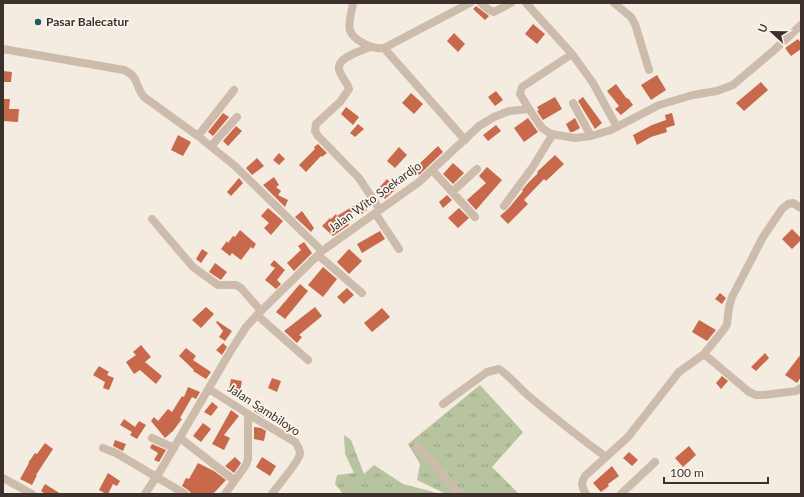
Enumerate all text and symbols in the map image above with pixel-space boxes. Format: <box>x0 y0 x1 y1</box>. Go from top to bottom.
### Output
north arrow <box>752 12 792 52</box>
place label: Pasar Balecatur <box>46 14 129 29</box>
marker: Pasar Balecatur <box>33 17 43 27</box>
text: U <box>755 22 770 34</box>
street label: Jalan Wito Soekardjo <box>325 158 424 235</box>
street label: Jalan Sambiloyo <box>225 381 304 439</box>
scale bar <box>664 459 768 485</box>
text: 100 m <box>670 465 704 480</box>

